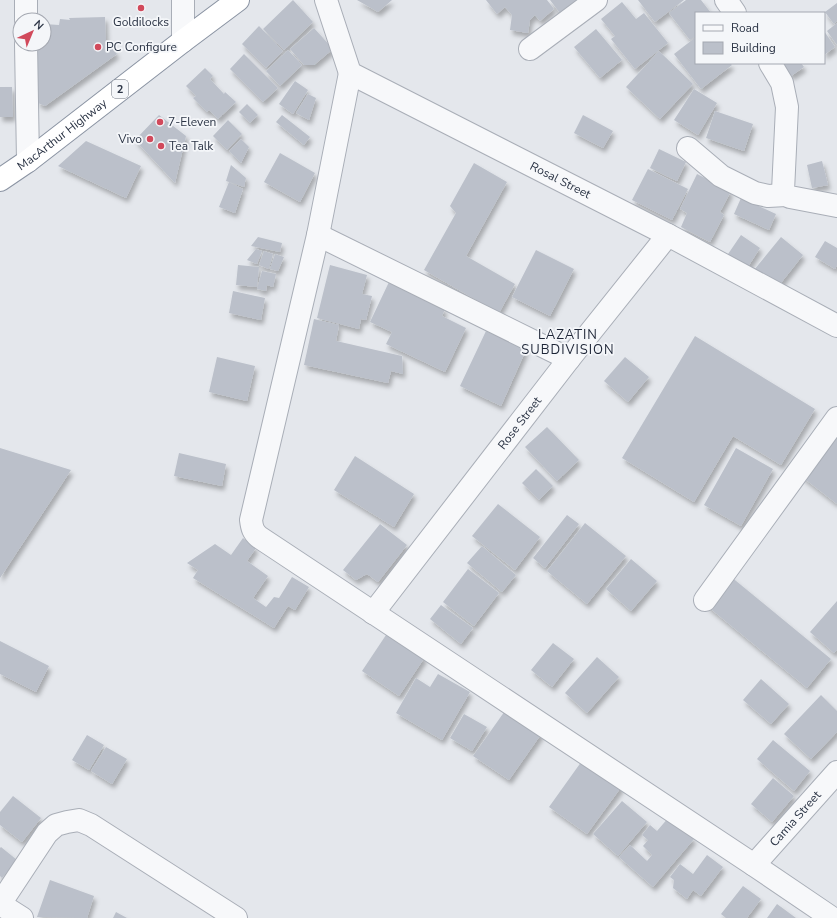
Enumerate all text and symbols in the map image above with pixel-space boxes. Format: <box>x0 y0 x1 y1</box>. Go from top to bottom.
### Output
marker: Goldilocks <box>136 3 146 13</box>
north arrow <box>12 12 52 52</box>
legend <box>695 12 825 64</box>
place label: Goldilocks <box>113 14 169 30</box>
text: N <box>30 17 47 33</box>
text: Road <box>731 20 759 36</box>
place label: PC Configure <box>106 39 177 55</box>
text: Building <box>731 40 776 56</box>
marker: PC Configure <box>93 42 103 52</box>
road number: 2 <box>112 80 128 98</box>
street label: MacArthur Highway <box>14 94 111 174</box>
place label: 7-Eleven <box>168 114 216 130</box>
marker: 7-Eleven <box>155 117 165 127</box>
place label: Vivo <box>117 131 142 147</box>
marker: Vivo <box>145 134 155 144</box>
place label: Tea Talk <box>169 138 214 154</box>
marker: Tea Talk <box>156 141 166 151</box>
street label: Rosal Street <box>527 158 594 203</box>
district label: LAZATIN SUBDIVISION <box>521 326 615 359</box>
street label: Rose Street <box>494 393 546 453</box>
street label: Camia Street <box>766 787 825 850</box>

